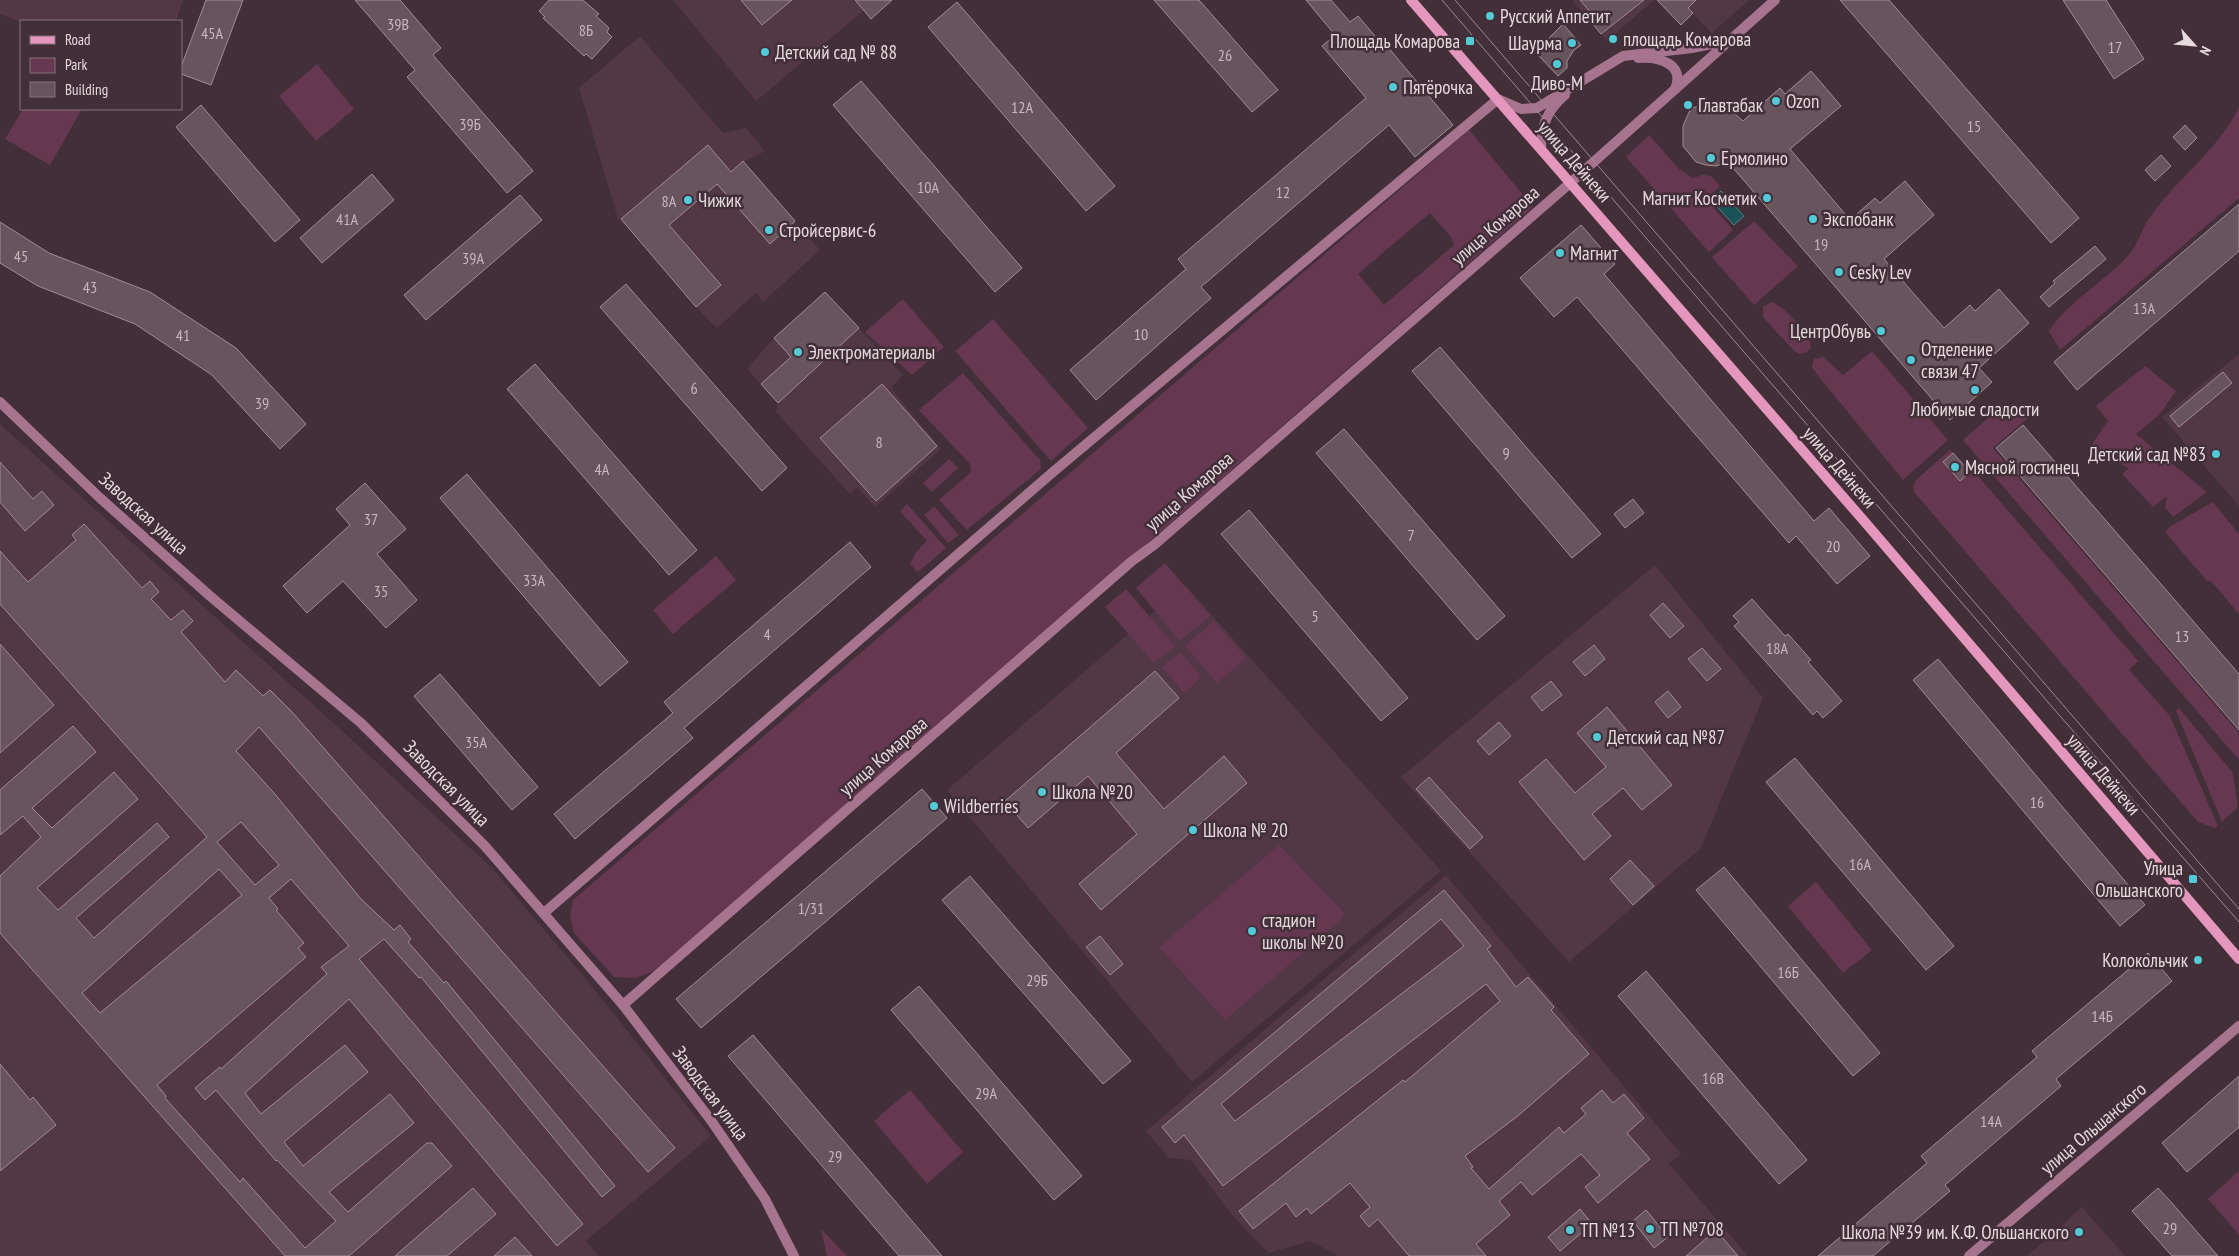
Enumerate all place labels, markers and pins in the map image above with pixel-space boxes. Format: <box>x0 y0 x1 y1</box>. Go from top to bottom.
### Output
place label: Русский Аппетит <box>1500 4 1611 28</box>
marker: Русский Аппетит <box>1484 10 1496 22</box>
place label: площадь Комарова <box>1623 27 1751 51</box>
place label: Площадь Комарова <box>1330 29 1460 53</box>
place label: Шаурма <box>1508 31 1562 55</box>
marker: площадь Комарова <box>1607 33 1619 45</box>
marker: Площадь Комарова <box>1464 35 1476 47</box>
marker: Шаурма <box>1566 37 1578 49</box>
place label: Детский сад № 88 <box>775 40 897 64</box>
marker: Детский сад № 88 <box>759 46 771 58</box>
marker: Диво-М <box>1551 58 1563 70</box>
place label: Диво-М <box>1531 71 1583 95</box>
place label: Пятёрочка <box>1403 75 1473 99</box>
marker: Пятёрочка <box>1387 81 1399 93</box>
place label: Ozon <box>1786 89 1819 113</box>
place label: Главтабак <box>1698 93 1764 117</box>
marker: Ozon <box>1770 95 1782 107</box>
marker: Главтабак <box>1682 99 1694 111</box>
place label: Ермолино <box>1721 146 1788 170</box>
marker: Ермолино <box>1705 152 1717 164</box>
place label: Магнит Косметик <box>1642 186 1758 210</box>
place label: Чижик <box>698 188 742 212</box>
marker: Магнит Косметик <box>1761 192 1773 204</box>
marker: Чижик <box>682 194 694 206</box>
place label: Экспобанк <box>1823 207 1894 231</box>
marker: Экспобанк <box>1807 213 1819 225</box>
place label: Стройсервис-6 <box>779 218 876 242</box>
marker: Стройсервис-6 <box>763 224 775 236</box>
place label: Магнит <box>1570 241 1619 265</box>
marker: Магнит <box>1554 247 1566 259</box>
place label: Cesky Lev <box>1849 260 1912 284</box>
marker: Cesky Lev <box>1833 266 1845 278</box>
place label: ЦентрОбувь <box>1790 319 1871 343</box>
marker: ЦентрОбувь <box>1875 325 1887 337</box>
place label: Отделение связи 47 <box>1921 337 1993 383</box>
place label: Электроматериалы <box>808 340 935 364</box>
marker: Электроматериалы <box>792 346 804 358</box>
marker: Отделение связи 47 <box>1905 354 1917 366</box>
marker: Любимые сладости <box>1969 384 1981 396</box>
place label: Любимые сладости <box>1910 397 2039 421</box>
place label: Детский сад №83 <box>2088 442 2206 466</box>
marker: Детский сад №83 <box>2210 448 2222 460</box>
place label: Мясной гостинец <box>1965 455 2080 479</box>
marker: Мясной гостинец <box>1949 461 1961 473</box>
place label: Детский сад №87 <box>1607 725 1725 749</box>
marker: Детский сад №87 <box>1591 731 1603 743</box>
place label: Школа №20 <box>1052 780 1133 804</box>
marker: Школа №20 <box>1036 786 1048 798</box>
place label: Wildberries <box>944 794 1018 818</box>
marker: Wildberries <box>928 800 940 812</box>
place label: Школа № 20 <box>1203 818 1288 842</box>
marker: Школа № 20 <box>1187 824 1199 836</box>
place label: Улица Ольшанского <box>2095 856 2183 902</box>
marker: Улица Ольшанского <box>2187 873 2199 885</box>
place label: стадион школы №20 <box>1262 908 1343 954</box>
marker: стадион школы №20 <box>1246 925 1258 937</box>
place label: Колокольчик <box>2102 948 2189 972</box>
marker: Колокольчик <box>2192 954 2204 966</box>
place label: ТП №708 <box>1660 1217 1724 1241</box>
place label: ТП №13 <box>1580 1218 1635 1242</box>
place label: Школа №39 им. К.Ф. Ольшанского <box>1841 1220 2069 1244</box>
marker: ТП №708 <box>1644 1223 1656 1235</box>
marker: ТП №13 <box>1564 1224 1576 1236</box>
marker: Школа №39 им. К.Ф. Ольшанского <box>2073 1226 2085 1238</box>

